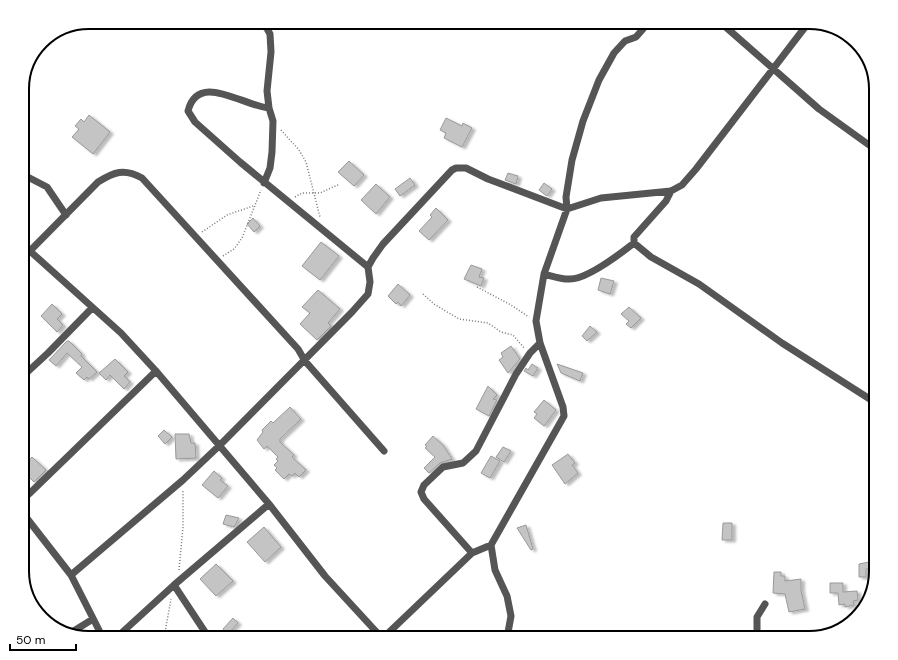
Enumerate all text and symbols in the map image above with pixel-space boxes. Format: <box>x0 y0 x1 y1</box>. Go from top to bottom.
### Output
scale bar <box>10 626 76 652</box>
text: 50 m <box>16 632 45 648</box>

